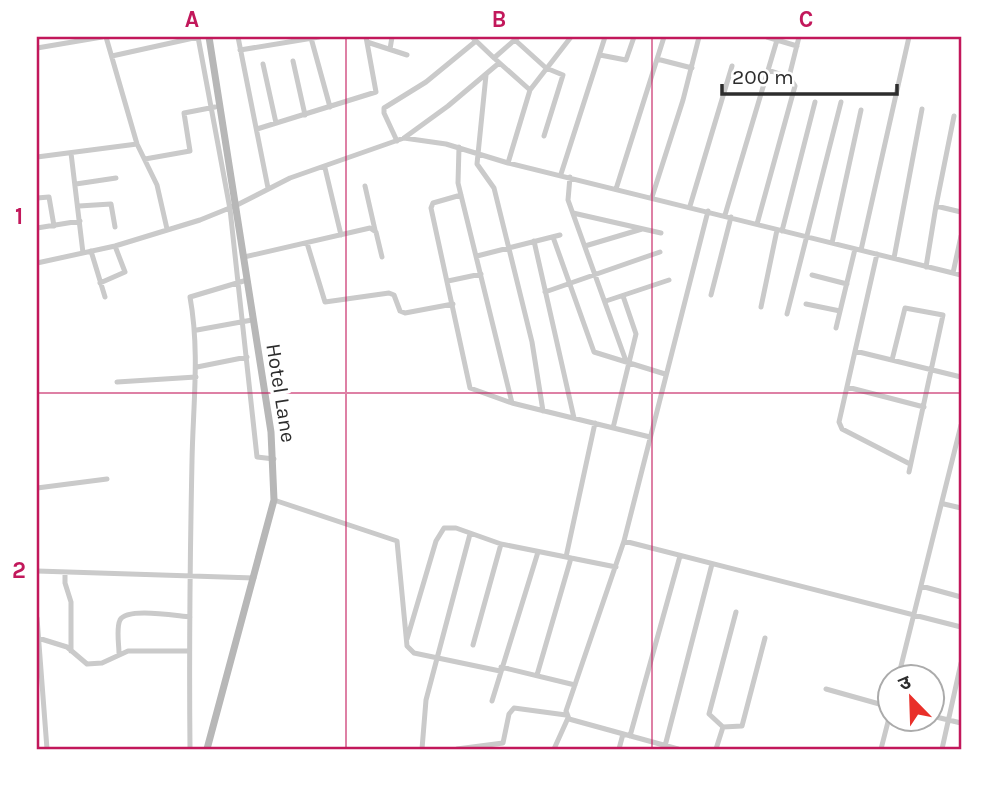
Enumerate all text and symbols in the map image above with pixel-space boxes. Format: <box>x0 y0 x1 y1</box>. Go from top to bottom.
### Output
text: A <box>185 6 199 33</box>
text: B <box>492 6 506 33</box>
text: C <box>799 6 813 33</box>
scale bar <box>722 52 897 96</box>
text: 200 m <box>732 65 794 89</box>
text: 1 <box>15 203 23 230</box>
street label: Hotel Lane <box>261 342 301 444</box>
text: 2 <box>12 557 26 584</box>
north arrow <box>876 664 946 734</box>
text: उ <box>895 671 915 696</box>

